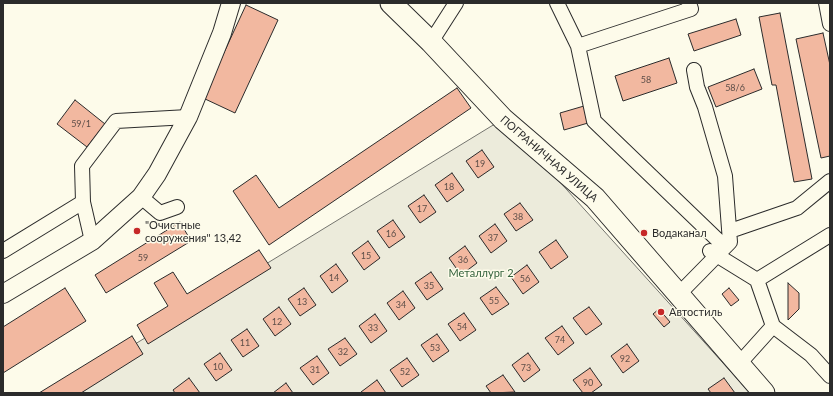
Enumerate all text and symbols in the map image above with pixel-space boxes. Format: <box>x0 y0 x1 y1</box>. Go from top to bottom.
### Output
house number: 58 <box>641 75 651 85</box>
house number: 58/6 <box>725 83 745 93</box>
street label: ПОГРАНИЧНАЯ УЛИЦА <box>498 113 600 205</box>
house number: 59/1 <box>71 119 91 129</box>
house number: 19 <box>475 159 485 169</box>
house number: 18 <box>444 182 454 192</box>
house number: 17 <box>417 204 427 214</box>
house number: 38 <box>513 212 523 222</box>
place label: "Очистные сооружения" 13,42 <box>145 218 241 244</box>
marker: "Очистные сооружения" 13,42 <box>132 226 142 236</box>
place label: Водаканал <box>652 226 707 240</box>
marker: Водаканал <box>639 228 649 238</box>
house number: 16 <box>386 229 396 239</box>
house number: 37 <box>488 233 498 243</box>
house number: 15 <box>361 251 371 261</box>
house number: 59 <box>138 253 148 263</box>
house number: 36 <box>458 255 468 265</box>
park label: Металлург 2 <box>448 266 514 280</box>
house number: 14 <box>329 273 339 283</box>
house number: 56 <box>520 274 530 284</box>
house number: 35 <box>424 281 434 291</box>
house number: 55 <box>489 296 499 306</box>
house number: 13 <box>297 297 307 307</box>
house number: 34 <box>396 300 406 310</box>
place label: Автостиль <box>669 305 722 319</box>
marker: Автостиль <box>656 307 666 317</box>
house number: 12 <box>272 317 282 327</box>
house number: 54 <box>457 322 467 332</box>
house number: 33 <box>368 323 378 333</box>
house number: 74 <box>555 335 565 345</box>
house number: 11 <box>240 338 250 348</box>
house number: 53 <box>430 343 440 353</box>
house number: 32 <box>338 347 348 357</box>
house number: 92 <box>620 354 630 364</box>
house number: 10 <box>213 362 223 372</box>
house number: 73 <box>521 363 531 373</box>
house number: 31 <box>310 365 320 375</box>
house number: 52 <box>400 367 410 377</box>
house number: 90 <box>583 378 593 388</box>

